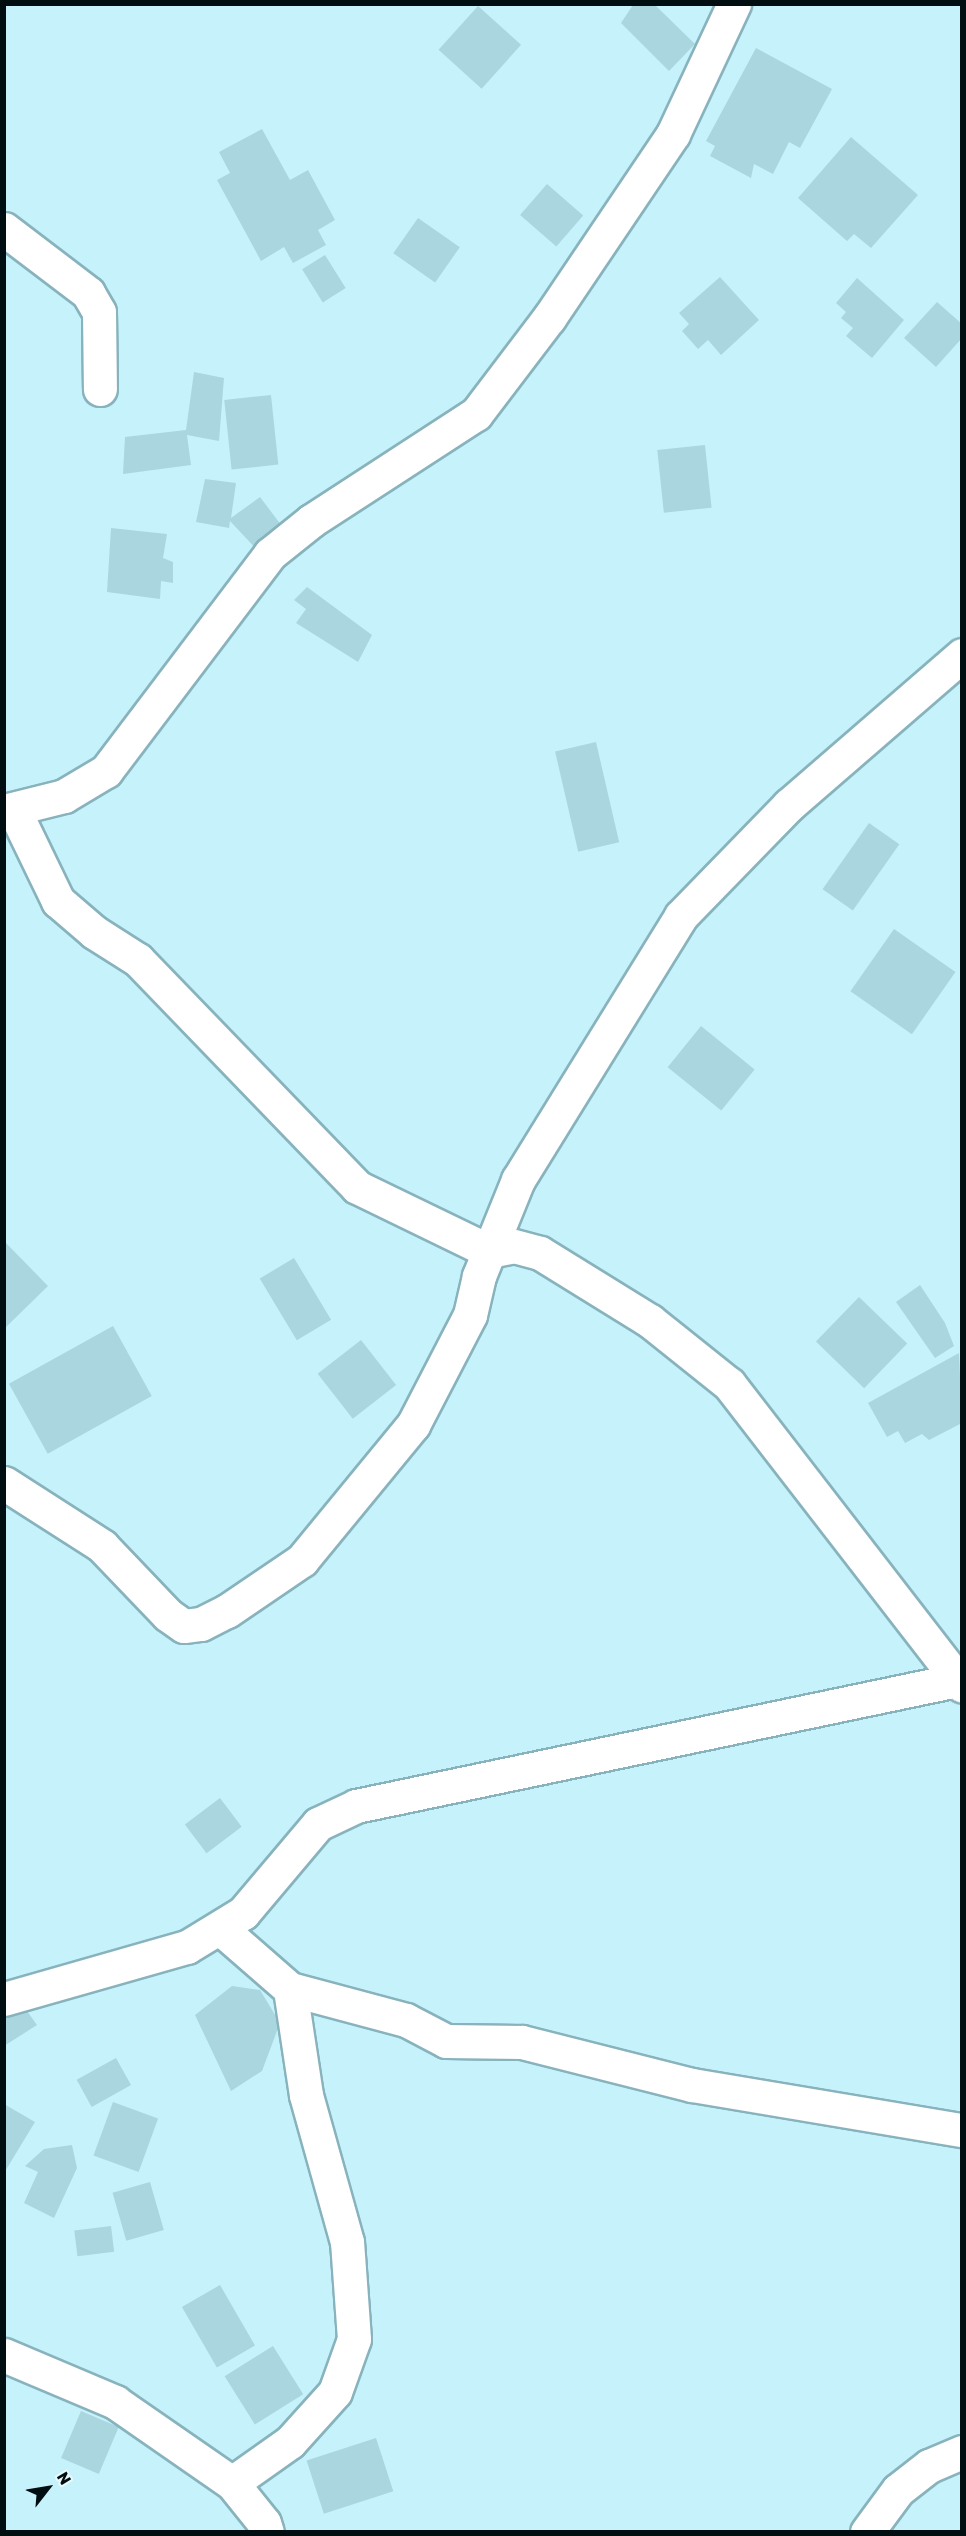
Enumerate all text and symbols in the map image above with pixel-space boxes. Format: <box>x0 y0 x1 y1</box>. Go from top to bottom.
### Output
north arrow <box>18 2458 78 2518</box>
text: N <box>53 2469 75 2488</box>

